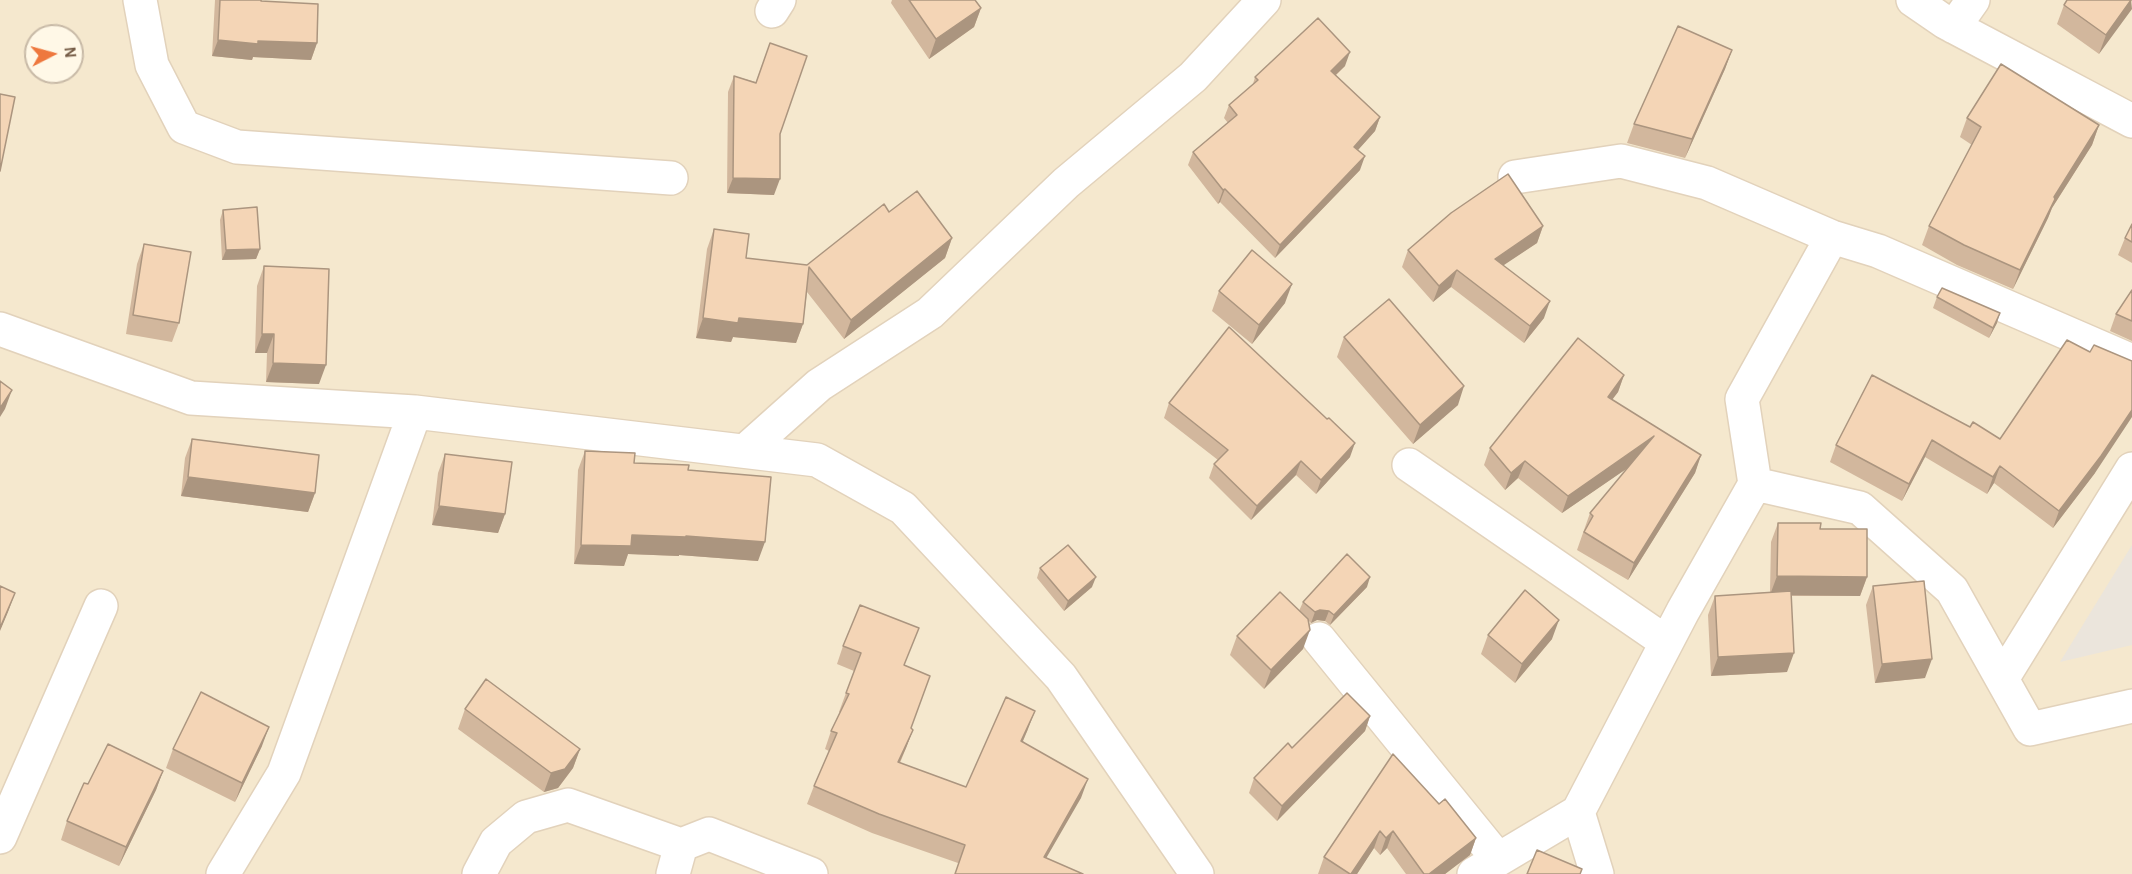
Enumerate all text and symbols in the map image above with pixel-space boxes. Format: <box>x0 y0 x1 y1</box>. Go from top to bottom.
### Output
north arrow <box>24 24 84 84</box>
text: N <box>61 46 78 59</box>

